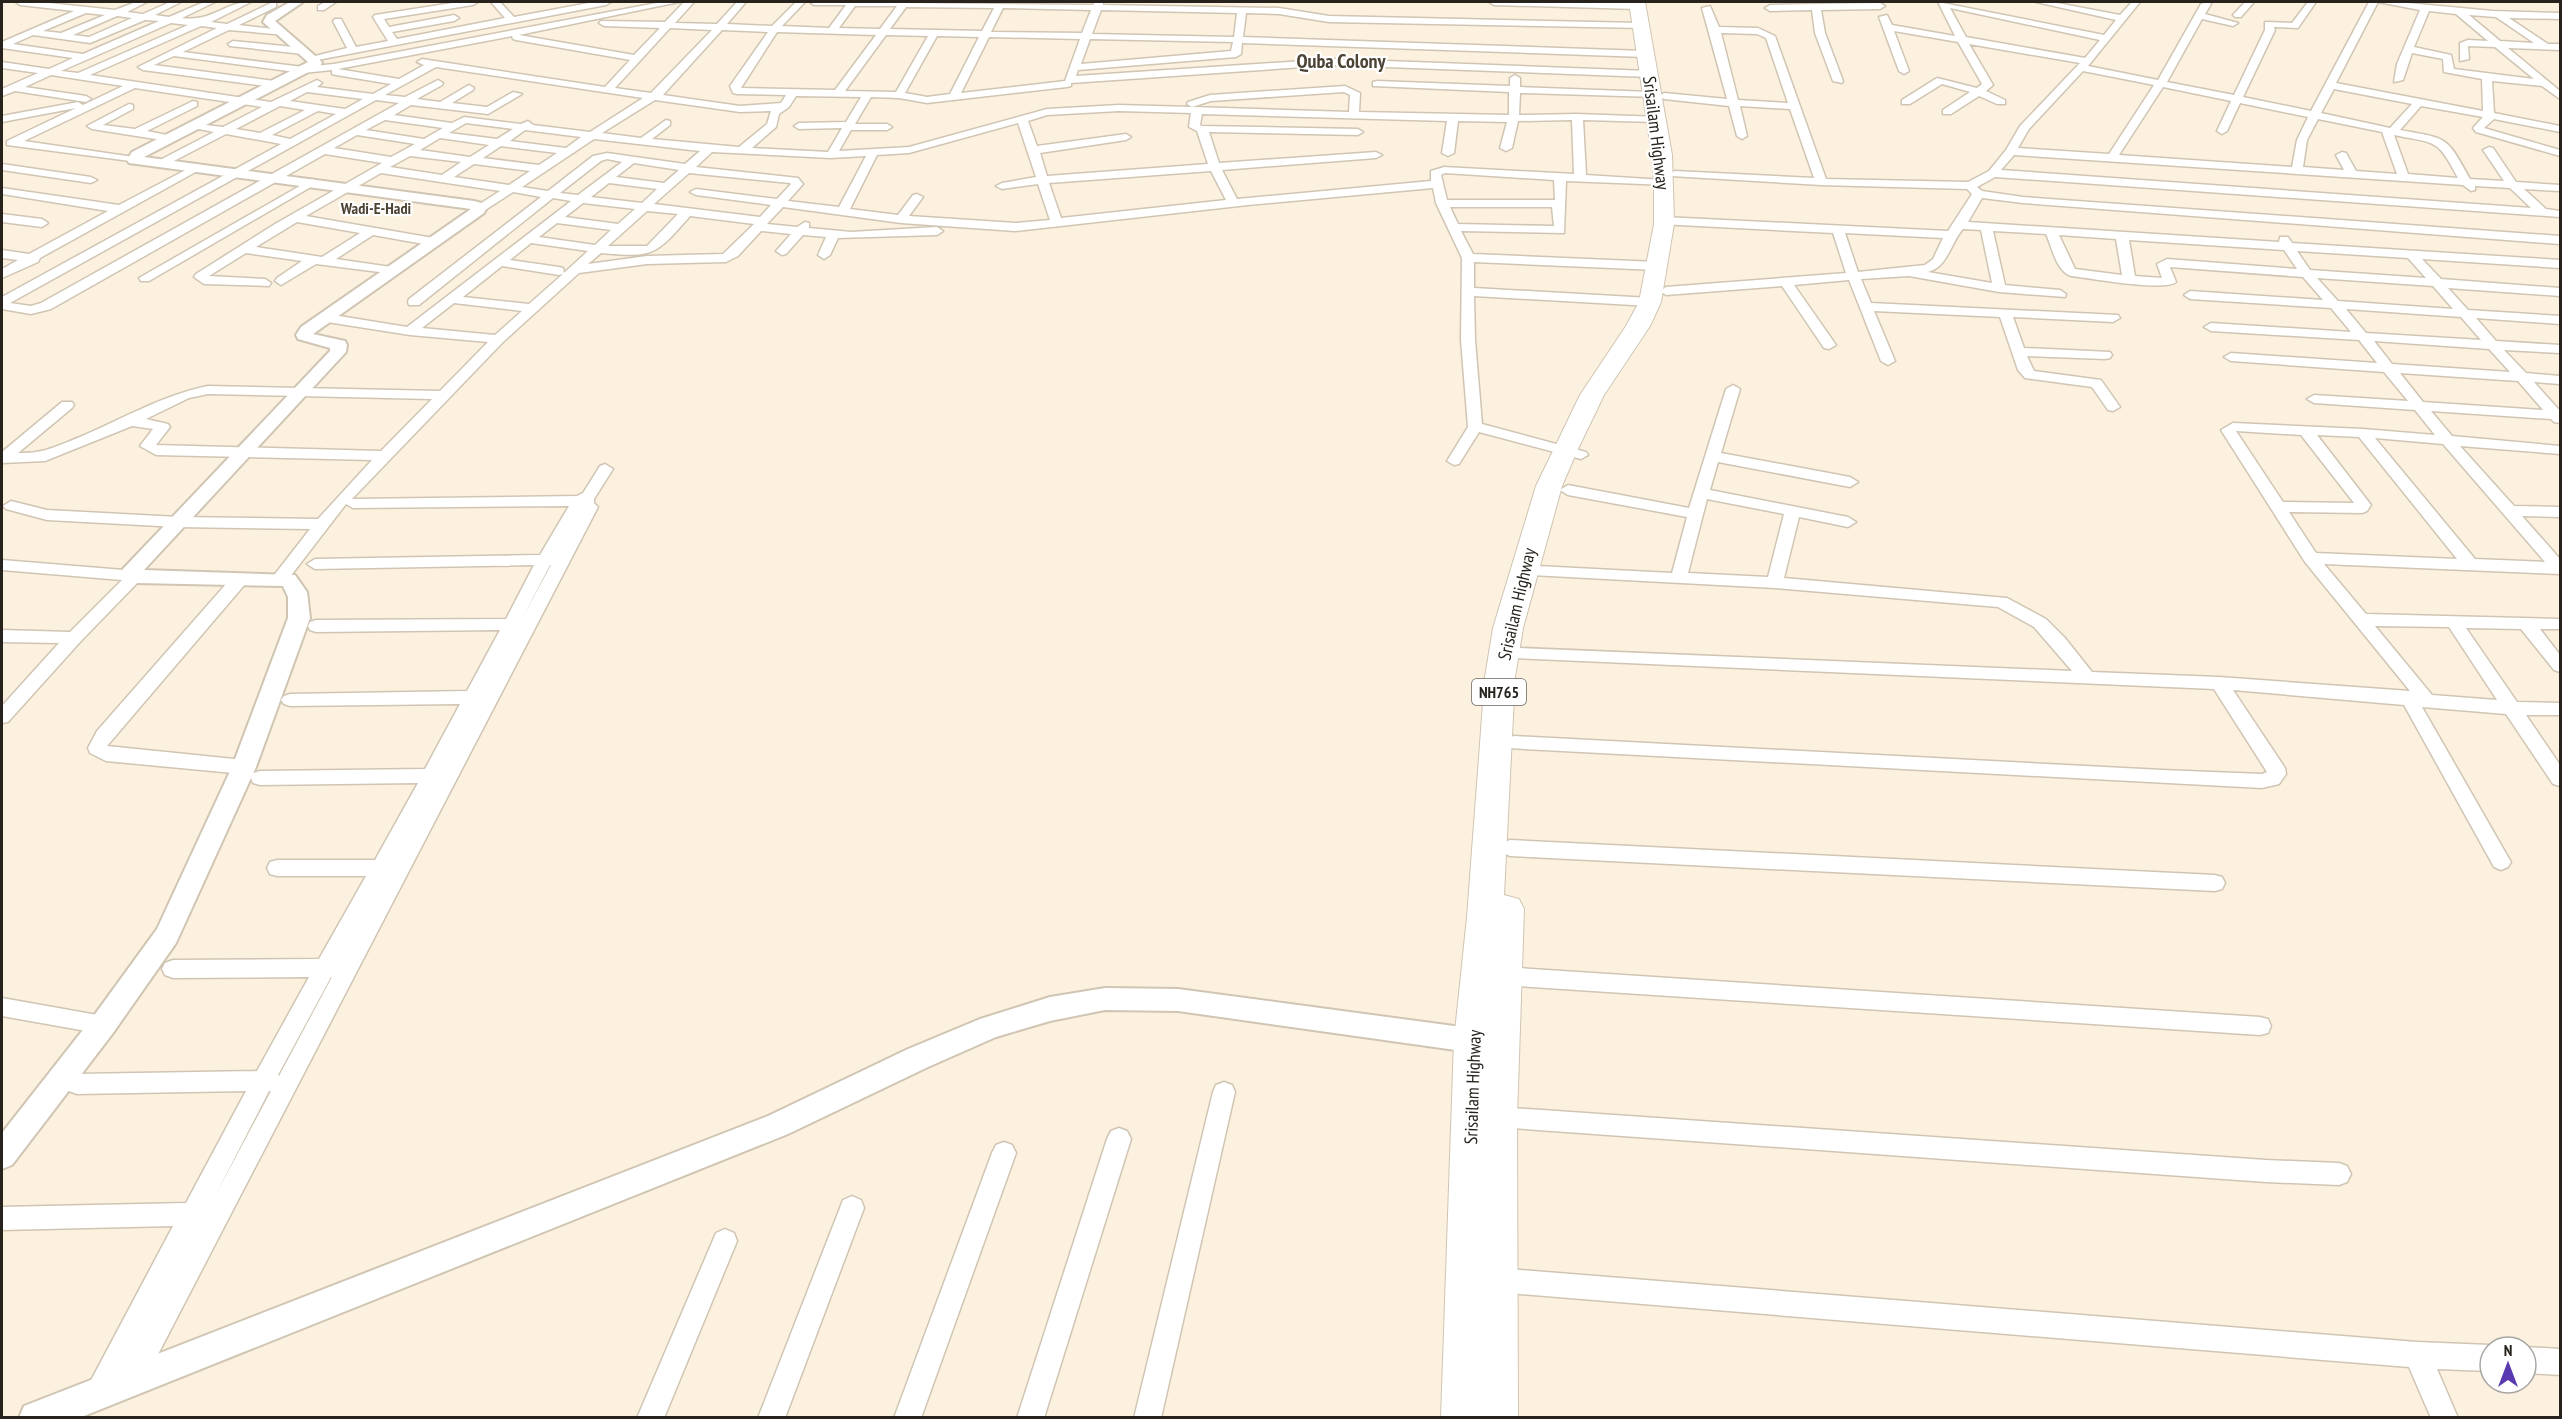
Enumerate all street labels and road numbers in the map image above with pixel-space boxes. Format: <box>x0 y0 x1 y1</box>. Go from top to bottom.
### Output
street label: Srisailam Highway <box>1638 75 1675 191</box>
street label: Srisailam Highway <box>1492 545 1541 662</box>
road number: NH765 <box>1472 679 1526 705</box>
street label: Srisailam Highway <box>1459 1029 1486 1145</box>

